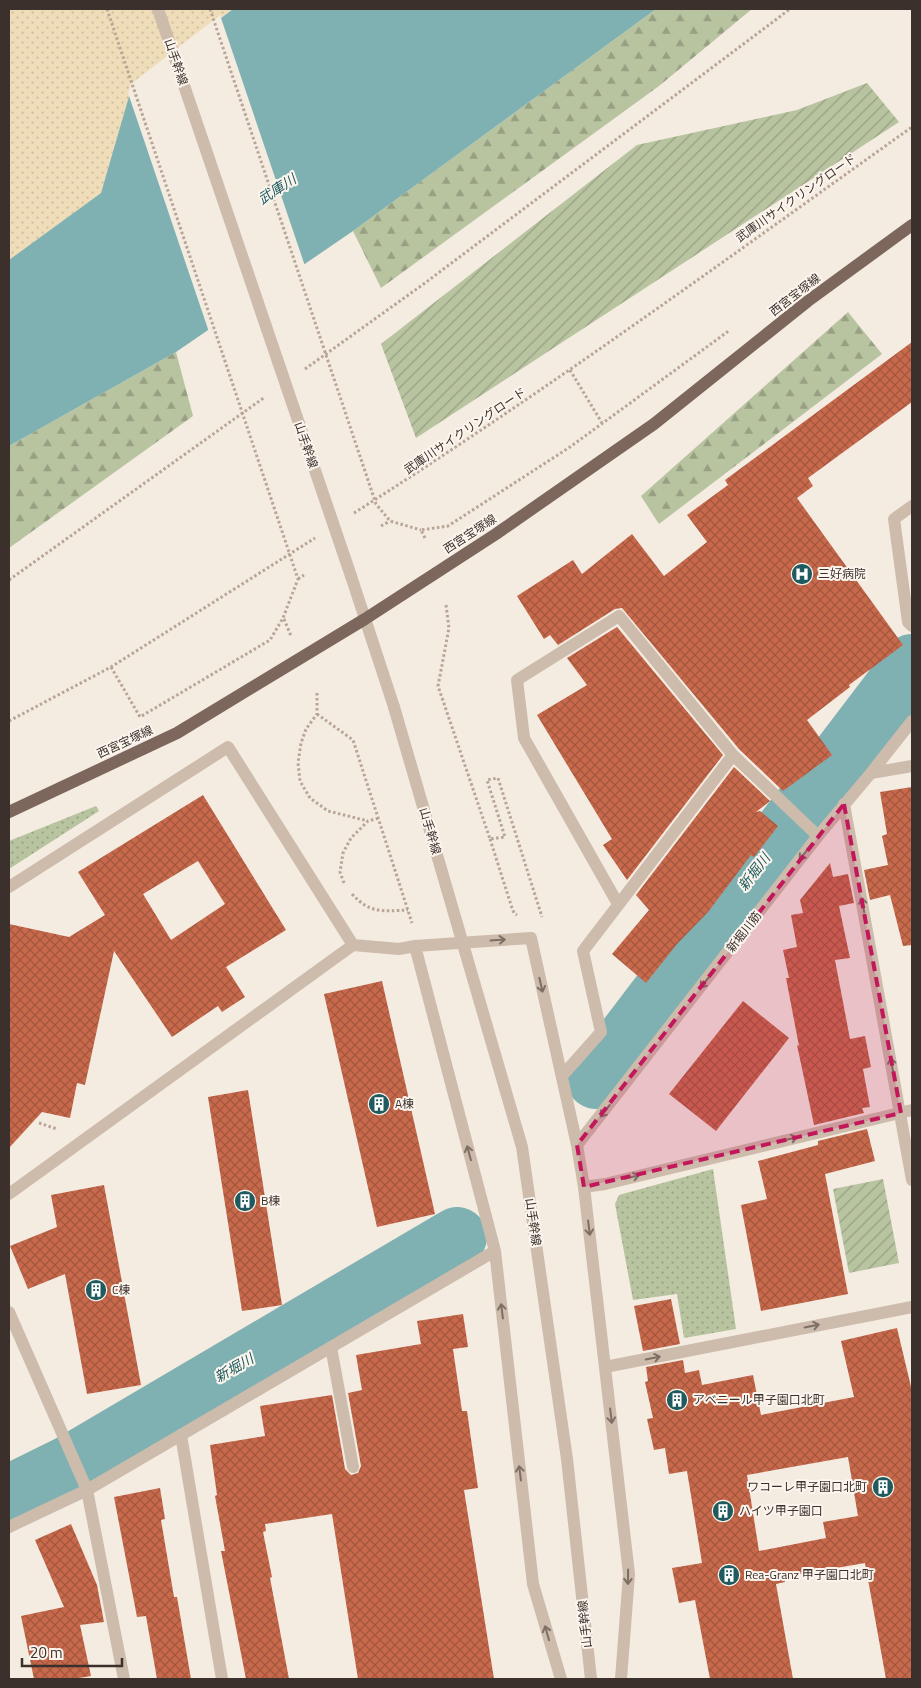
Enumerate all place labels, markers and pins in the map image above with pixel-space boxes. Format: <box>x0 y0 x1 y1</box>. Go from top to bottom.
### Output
hospital icon: 三好病院 <box>790 562 814 586</box>
place label: 三好病院 <box>818 564 866 583</box>
building icon: A棟 <box>367 1092 391 1116</box>
place label: A棟 <box>395 1094 414 1113</box>
building icon: B棟 <box>233 1189 257 1213</box>
place label: B棟 <box>261 1191 280 1210</box>
building icon: C棟 <box>84 1278 108 1302</box>
place label: C棟 <box>112 1280 131 1299</box>
building icon: アベニール甲子園口北町 <box>665 1388 689 1412</box>
place label: アベニール甲子園口北町 <box>693 1390 825 1409</box>
building icon: ワコーレ甲子園口北町 <box>871 1475 895 1499</box>
place label: ワコーレ甲子園口北町 <box>747 1477 867 1496</box>
building icon: ハイツ甲子園口 <box>711 1499 735 1523</box>
place label: ハイツ甲子園口 <box>739 1501 823 1520</box>
building icon: Rea-Granz 甲子園口北町 <box>717 1563 741 1587</box>
place label: Rea-Granz 甲子園口北町 <box>745 1565 874 1584</box>

